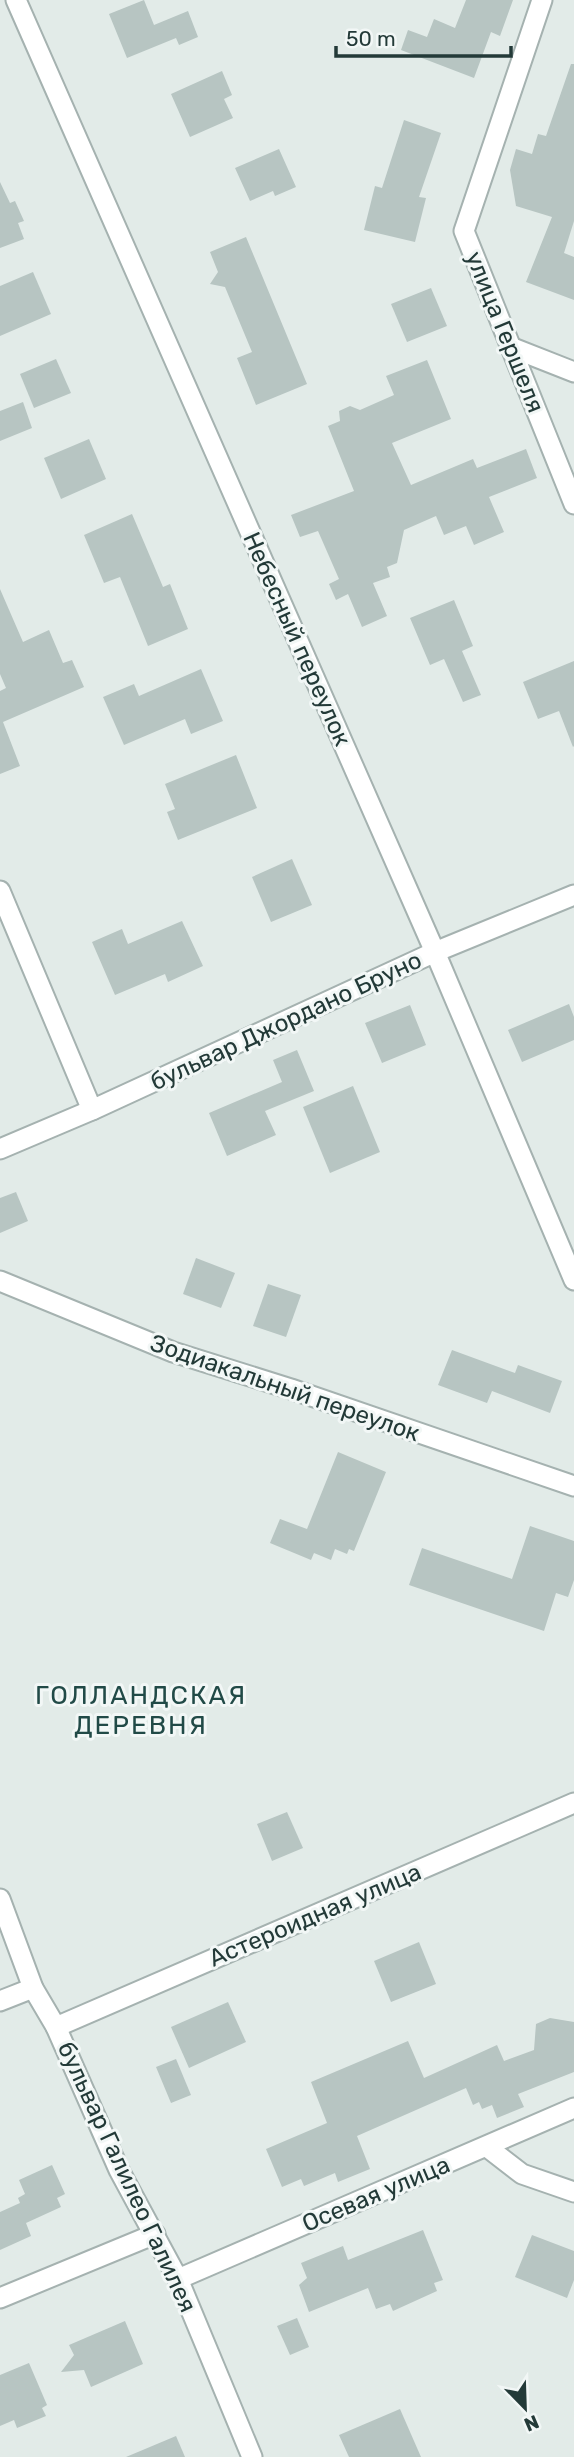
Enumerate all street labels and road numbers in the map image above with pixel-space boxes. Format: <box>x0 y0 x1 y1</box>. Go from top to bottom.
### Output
street label: улица Гершеля <box>460 247 550 417</box>
street label: Небесный переулок <box>237 528 357 750</box>
street label: бульвар Джордано Бруно <box>146 946 426 1096</box>
street label: Зодиакальный переулок <box>147 1329 423 1447</box>
street label: Астероидная улица <box>205 1858 425 1972</box>
street label: бульвар Галилео Галилея <box>52 2037 202 2317</box>
street label: Осевая улица <box>298 2150 454 2238</box>

